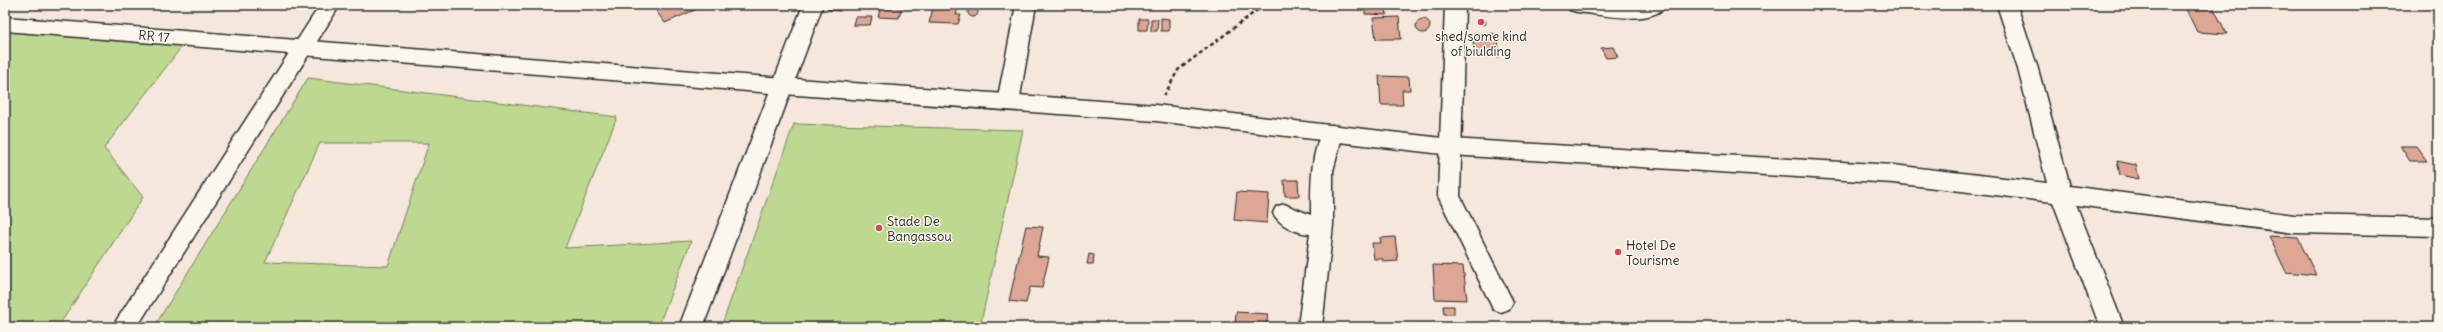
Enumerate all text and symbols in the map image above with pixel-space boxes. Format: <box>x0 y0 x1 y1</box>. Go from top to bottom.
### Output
marker: shed/some kind of biulding <box>1476 17 1486 27</box>
street label: RR 17 <box>138 27 171 46</box>
place label: shed/some kind of biulding <box>1435 28 1527 60</box>
place label: Stade De Bangassou <box>887 213 952 245</box>
marker: Stade De Bangassou <box>874 223 884 233</box>
place label: Hotel De Tourisme <box>1626 237 1679 269</box>
marker: Hotel De Tourisme <box>1613 247 1623 257</box>

